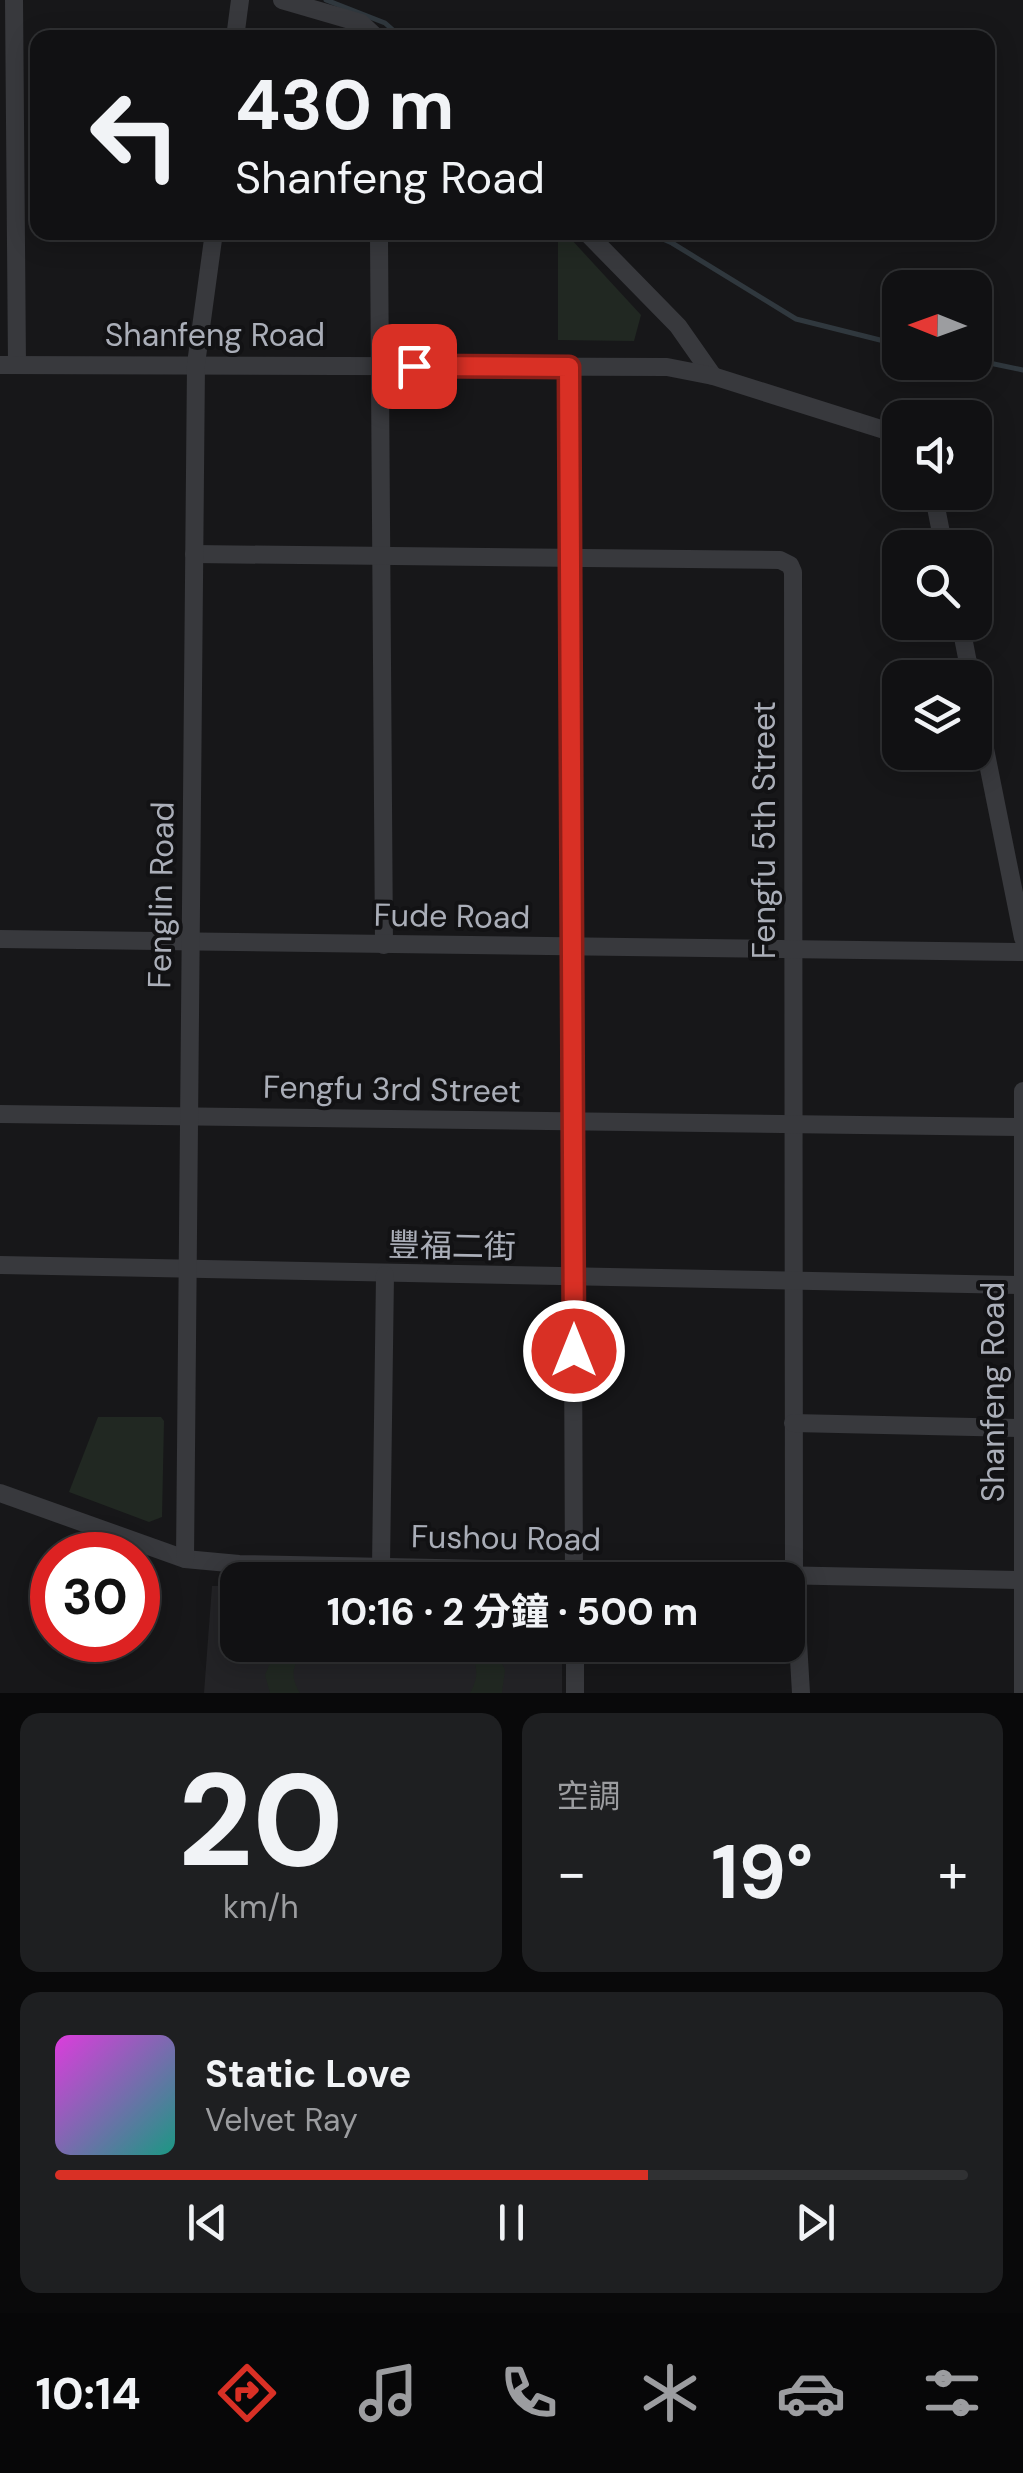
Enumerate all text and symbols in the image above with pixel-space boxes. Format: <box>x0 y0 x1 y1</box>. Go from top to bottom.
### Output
text: 430 m <box>235 60 454 151</box>
icon: left <box>70 70 200 200</box>
text: Shanfeng Road <box>235 148 545 207</box>
north arrow <box>882 270 992 380</box>
map controls <box>882 270 992 770</box>
street label: Shanfeng Road <box>105 314 325 356</box>
pin <box>372 324 457 409</box>
icon: arrive <box>387 339 442 394</box>
button: sound <box>882 400 992 510</box>
button: search <box>882 530 992 640</box>
button: layers <box>882 660 992 770</box>
street label: Fengfu 5th Street <box>743 701 785 959</box>
street label: Fenglin Road <box>138 801 184 989</box>
street label: Fude Road <box>373 894 531 938</box>
street label: Fengfu 3rd Street <box>263 1066 521 1112</box>
street label: 豐福二街 <box>388 1224 516 1268</box>
street label: Shanfeng Road <box>972 1282 1014 1502</box>
position arrow <box>522 1299 626 1403</box>
street label: Fushou Road <box>411 1515 601 1561</box>
speed limit sign: 30 <box>30 1532 160 1662</box>
text: 10:16 · 2 分鐘 · 500 m <box>327 1587 698 1637</box>
text: 20 <box>178 1736 344 1905</box>
text: 空調 <box>557 1775 621 1817</box>
text: 19° <box>711 1824 813 1921</box>
text: − <box>557 1837 587 1909</box>
text: + <box>938 1837 968 1909</box>
text: km/h <box>223 1886 299 1928</box>
text: Static Love <box>205 2049 411 2099</box>
text: Velvet Ray <box>205 2099 358 2141</box>
icon: previous <box>180 2195 235 2250</box>
icon: pause <box>484 2195 539 2250</box>
icon: next <box>788 2195 843 2250</box>
icon: directions <box>212 2358 282 2428</box>
icon: music <box>353 2358 423 2428</box>
icon: phone <box>494 2358 564 2428</box>
icon: climate <box>635 2358 705 2428</box>
icon: car <box>776 2358 846 2428</box>
icon: filters <box>917 2358 987 2428</box>
text: 10:14 <box>36 2364 141 2423</box>

